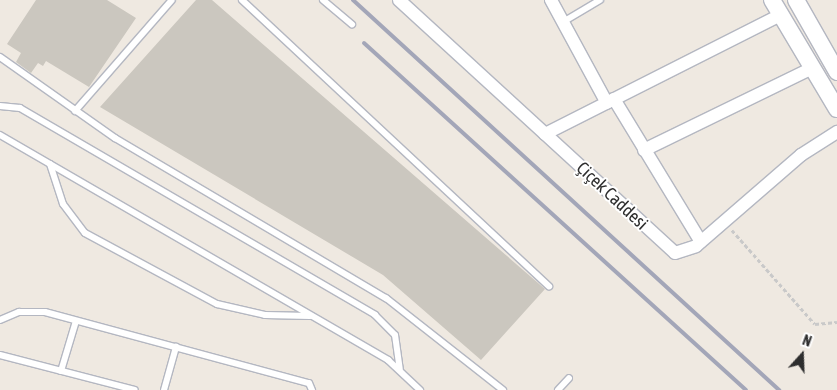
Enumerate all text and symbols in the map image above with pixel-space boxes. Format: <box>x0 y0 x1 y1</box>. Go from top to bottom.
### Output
street label: Çiçek Caddesi <box>572 158 652 234</box>
north arrow <box>777 330 827 380</box>
text: N <box>801 332 814 350</box>

